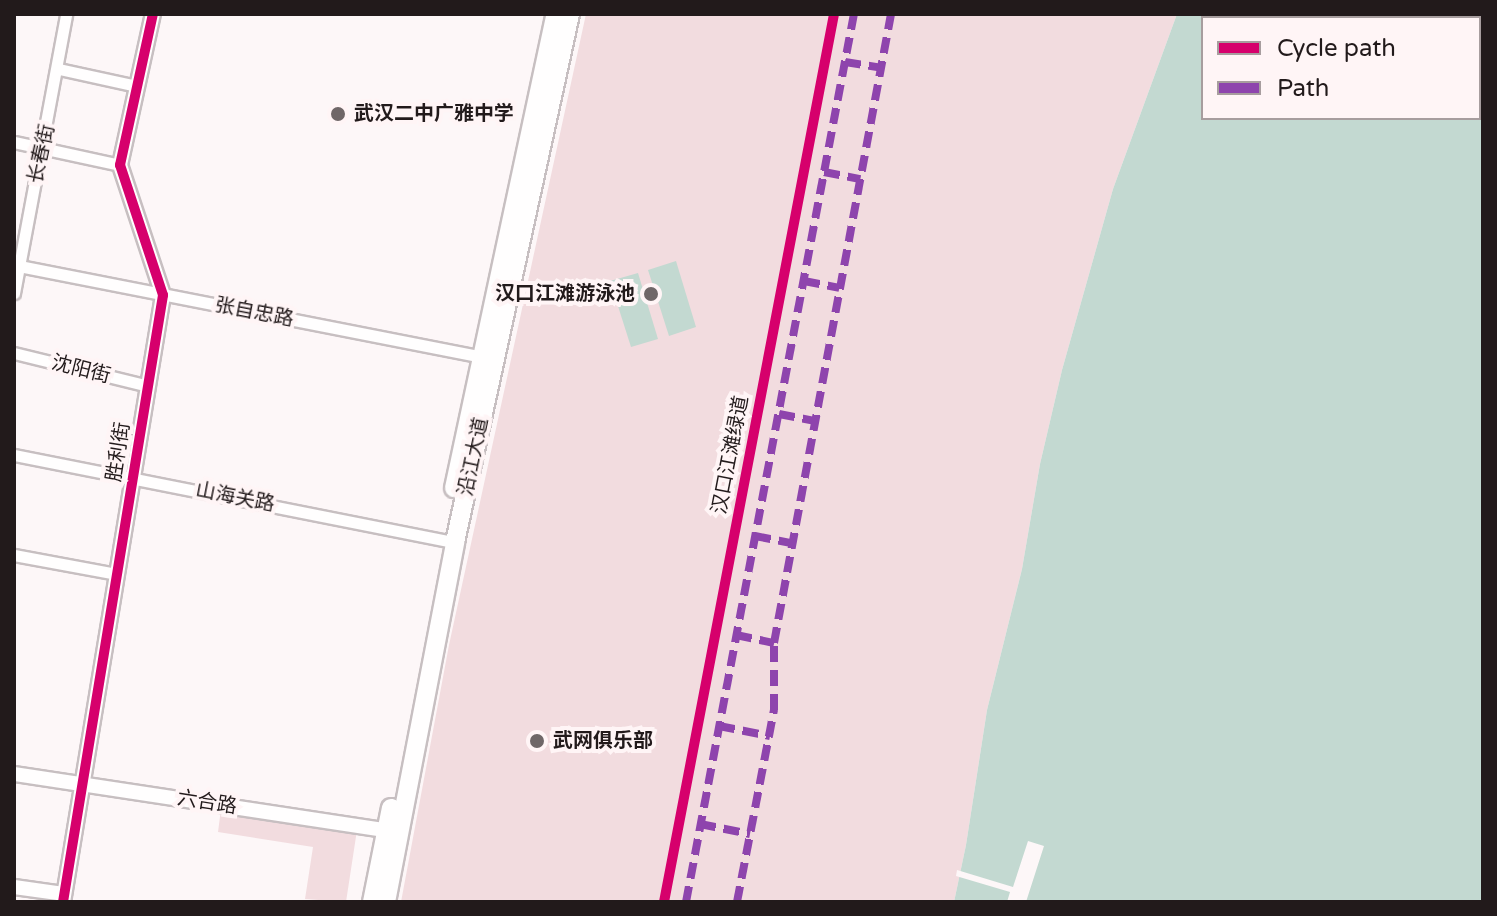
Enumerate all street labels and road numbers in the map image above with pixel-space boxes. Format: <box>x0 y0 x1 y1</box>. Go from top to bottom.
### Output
street label: 长春街 <box>24 122 60 186</box>
street label: 张自忠路 <box>212 294 296 332</box>
street label: 沈阳街 <box>49 351 113 389</box>
street label: 汉口江滩绿道 <box>708 394 754 516</box>
street label: 沿江大道 <box>454 415 494 499</box>
street label: 胜利街 <box>102 420 136 484</box>
street label: 山海关路 <box>193 479 277 517</box>
street label: 六合路 <box>175 786 239 820</box>

